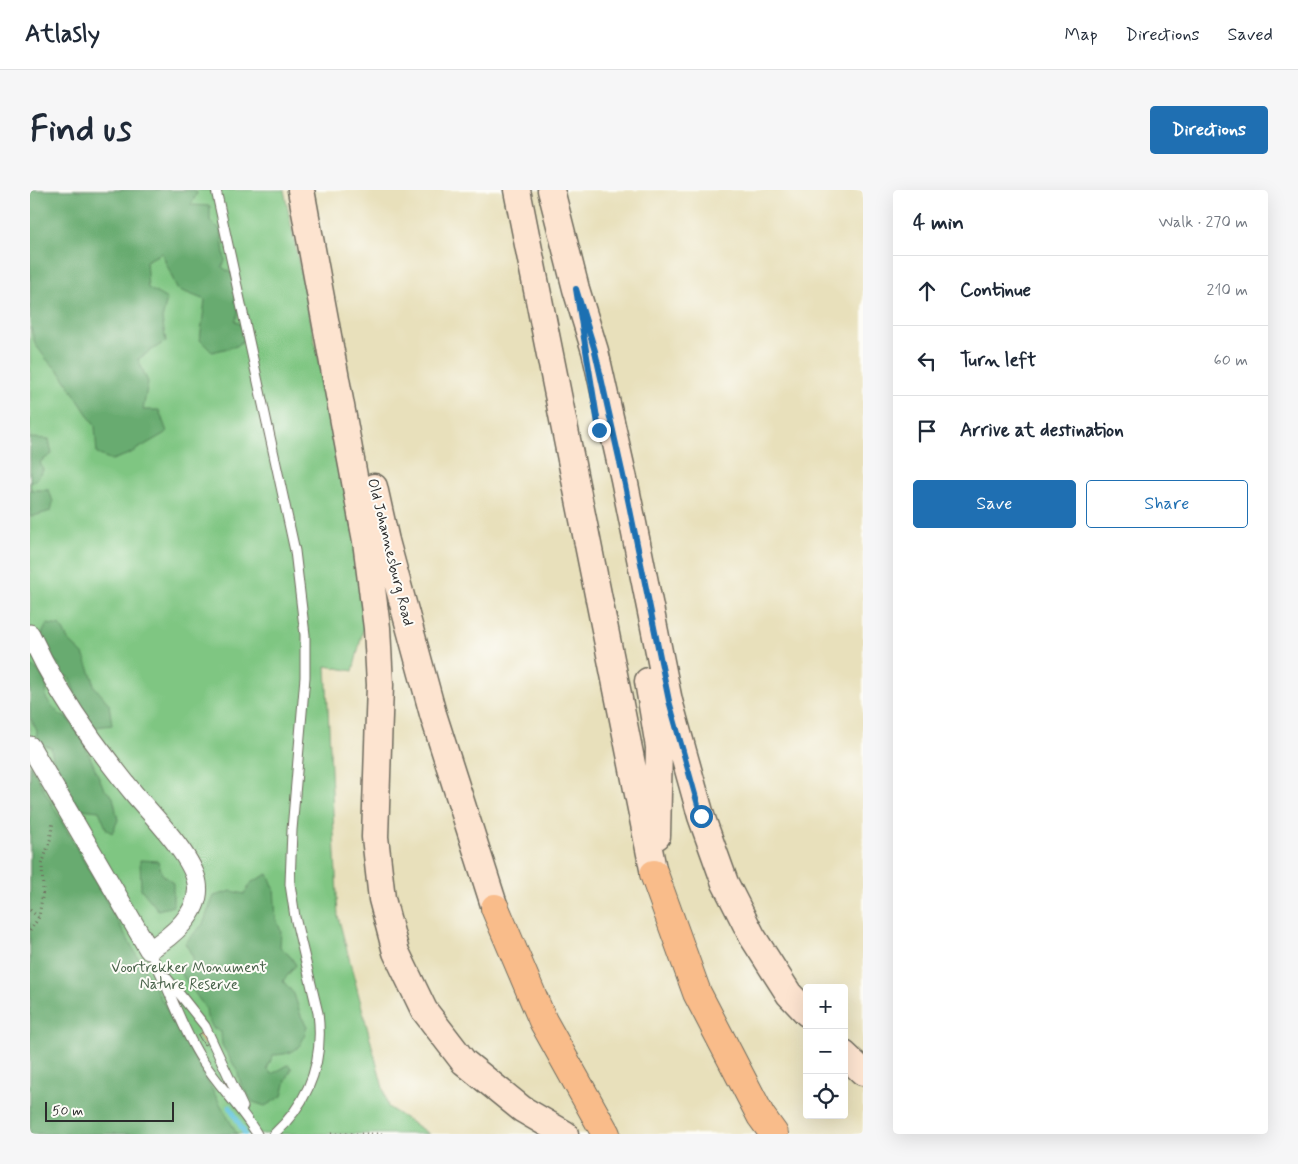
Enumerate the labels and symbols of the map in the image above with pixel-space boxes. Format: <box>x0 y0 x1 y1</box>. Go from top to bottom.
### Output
route end <box>588 419 611 442</box>
street label: Old Johannesburg Road <box>362 476 418 628</box>
route start <box>690 805 713 828</box>
park label: Voortrekker Monument Nature Reserve <box>111 958 267 995</box>
scale bar <box>45 1099 174 1122</box>

